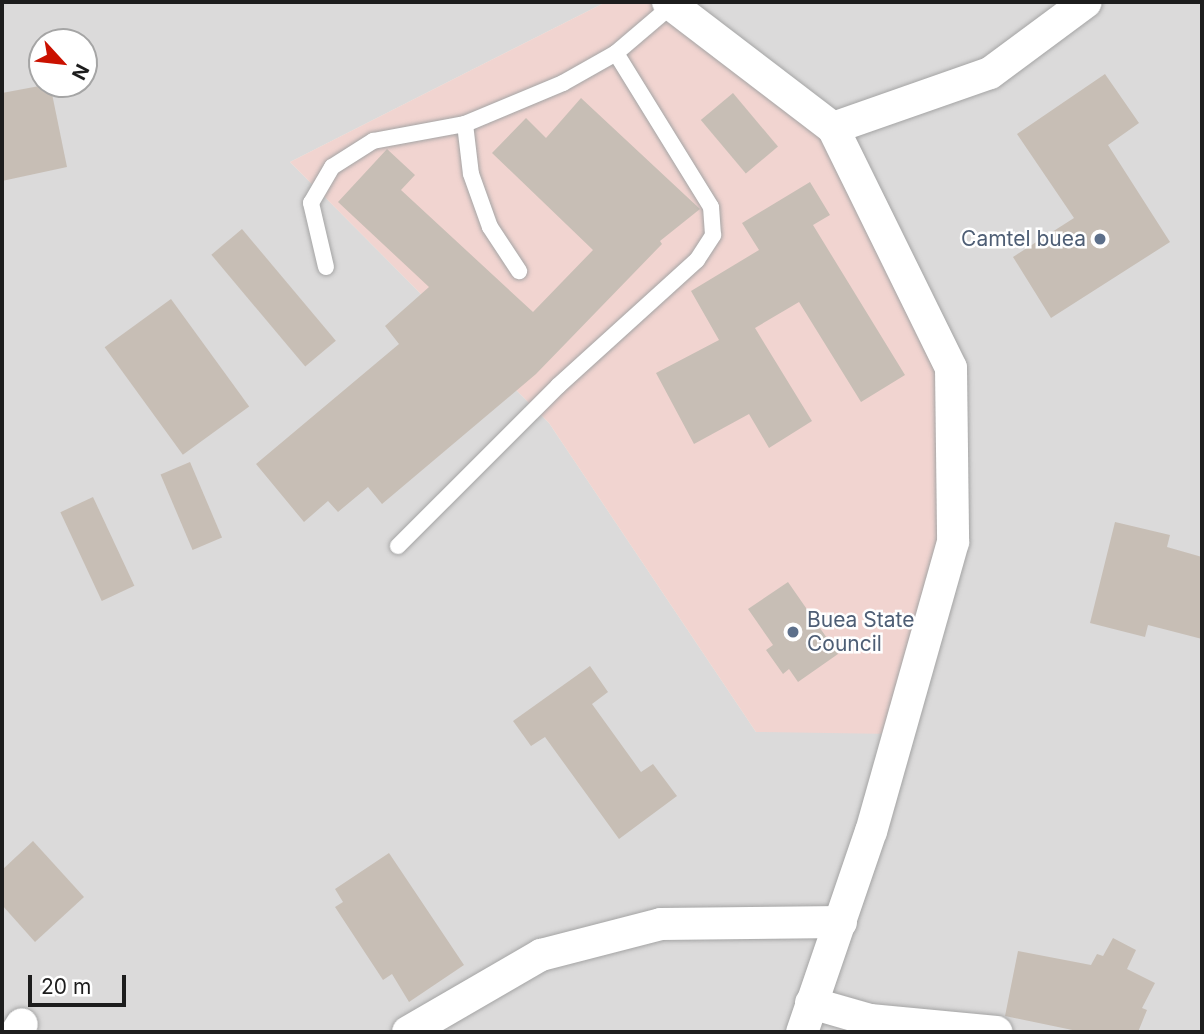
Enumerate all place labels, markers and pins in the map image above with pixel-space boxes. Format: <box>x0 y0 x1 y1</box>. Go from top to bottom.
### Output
place label: Camtel buea <box>961 226 1086 252</box>
marker: Camtel buea <box>1092 231 1108 247</box>
place label: Buea State Council <box>807 607 914 657</box>
marker: Buea State Council <box>785 624 801 640</box>

